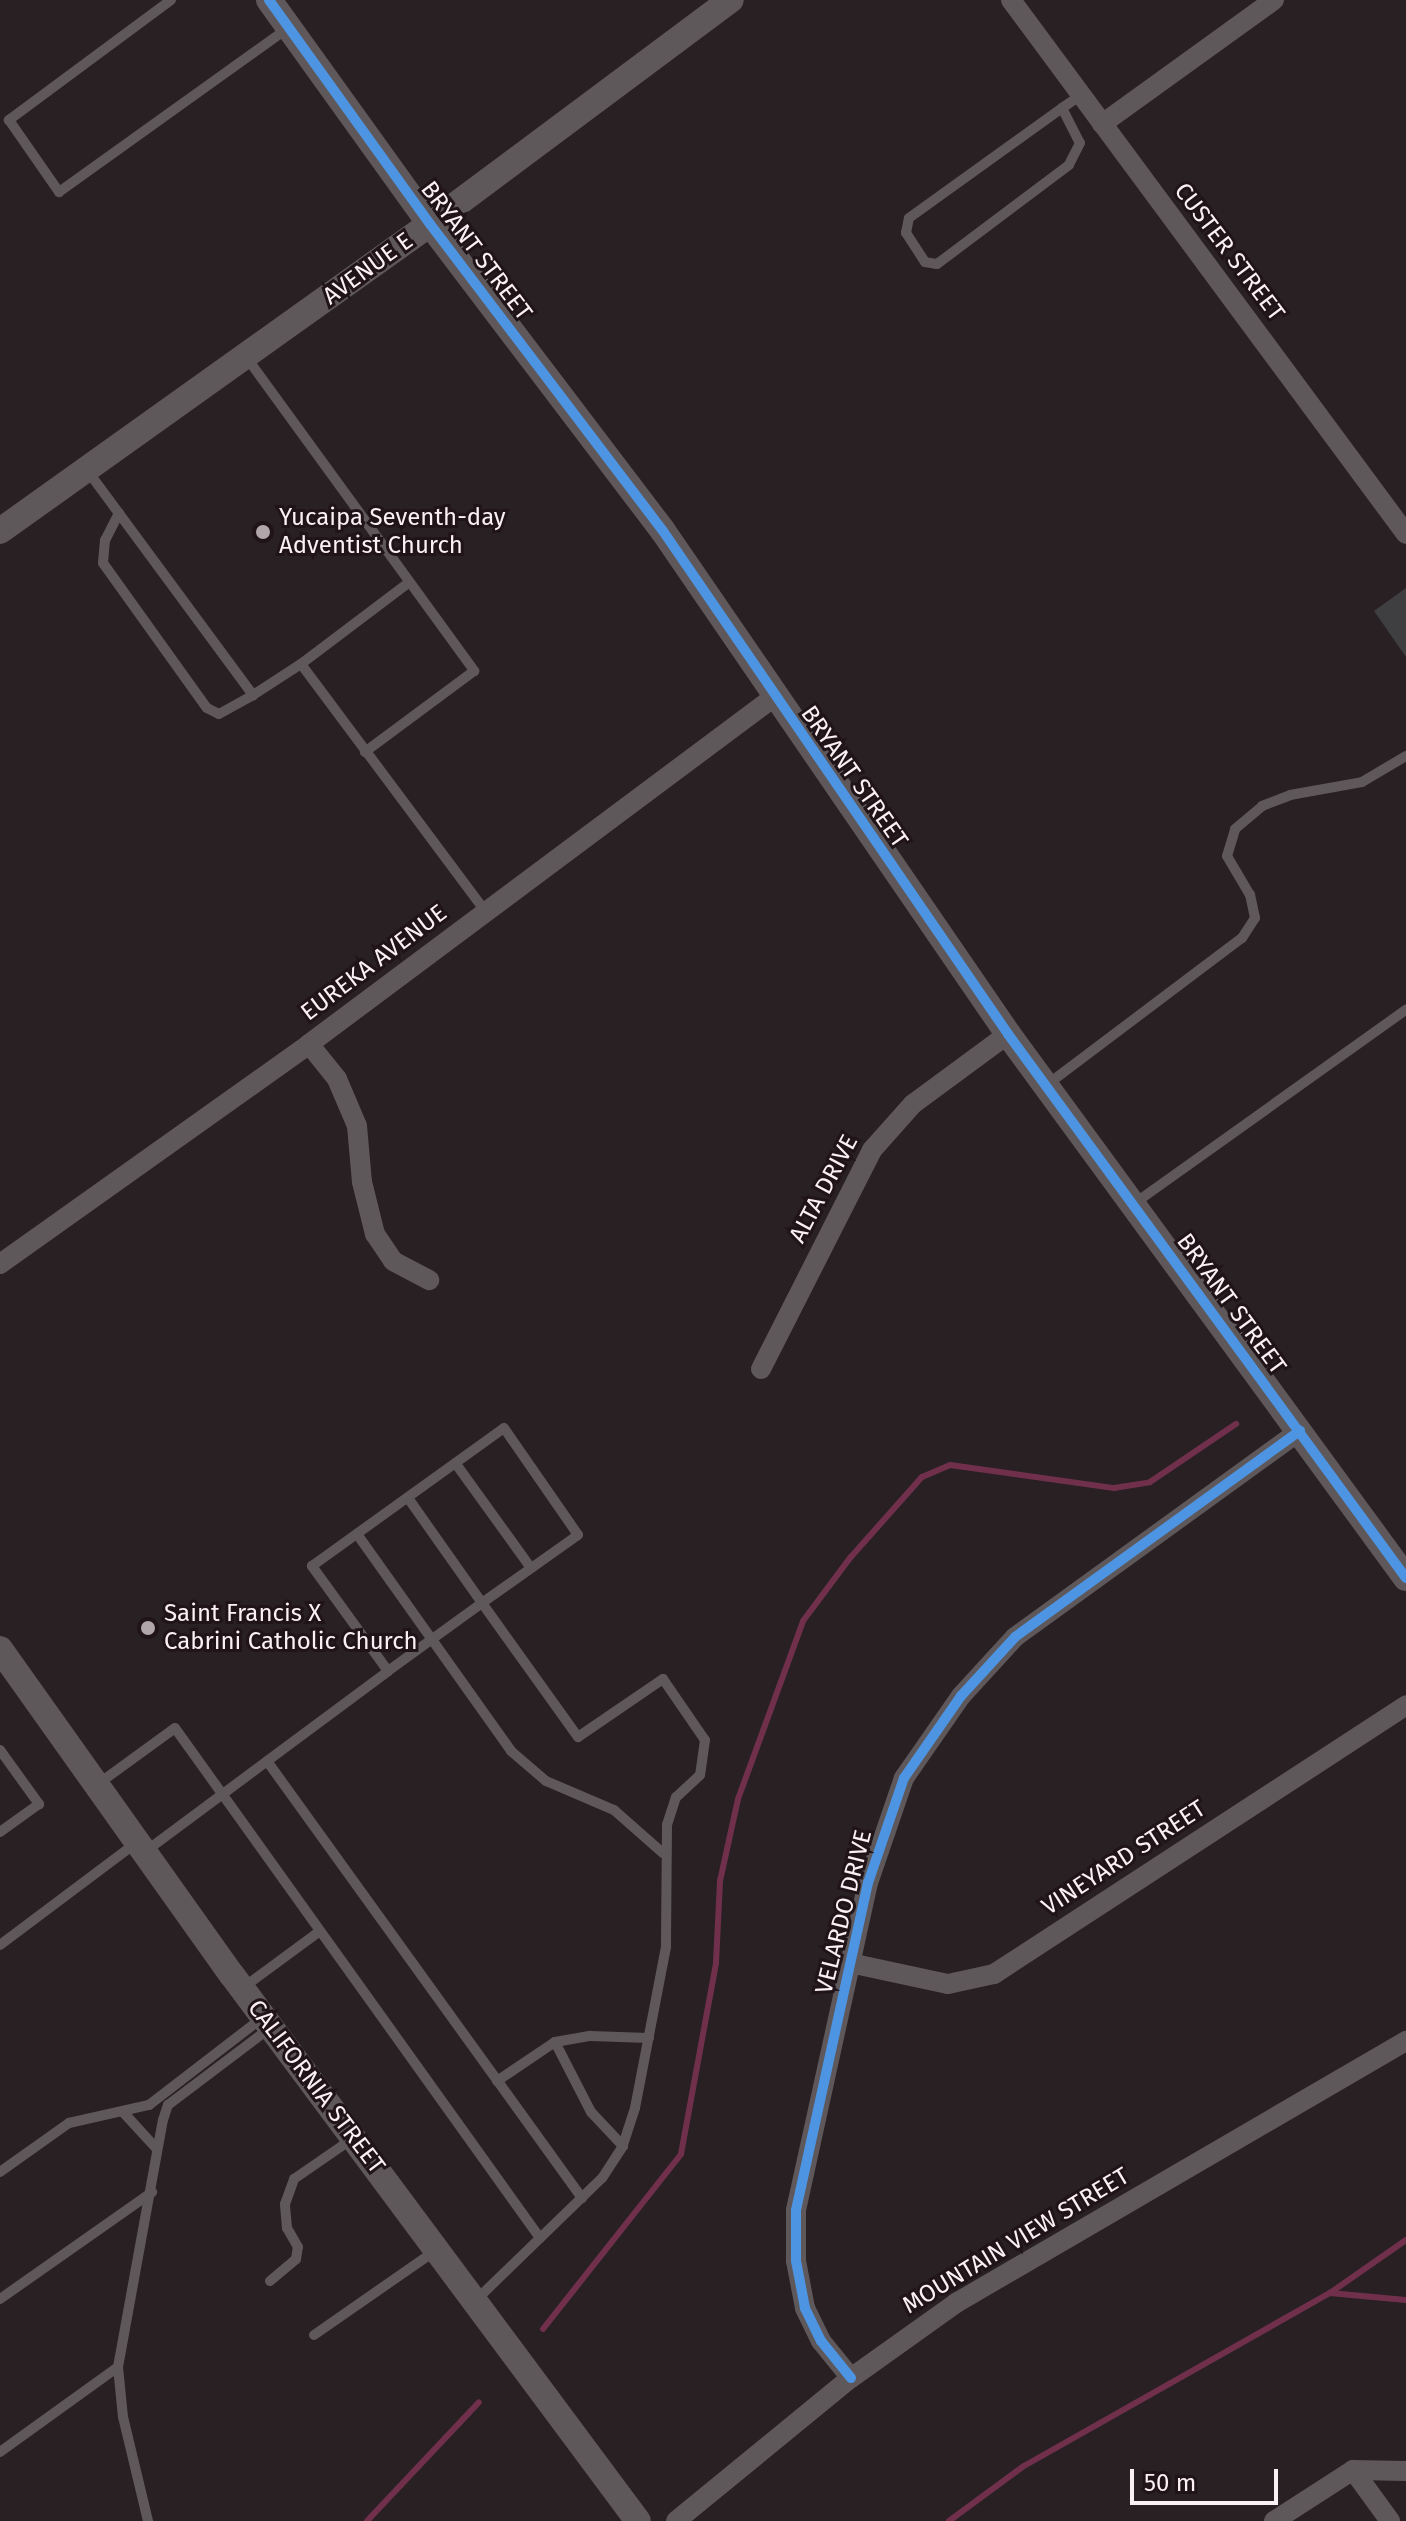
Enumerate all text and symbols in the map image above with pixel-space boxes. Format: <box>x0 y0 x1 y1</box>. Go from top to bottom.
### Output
street label: BRYANT STREET <box>414 176 538 326</box>
street label: CUSTER STREET <box>1168 177 1290 327</box>
street label: AVENUE E <box>317 227 419 311</box>
place label: Yucaipa Seventh-day Adventist Church <box>279 504 506 560</box>
marker: Yucaipa Seventh-day Adventist Church <box>254 523 272 541</box>
street label: BRYANT STREET <box>794 700 914 854</box>
street label: EUREKA AVENUE <box>295 899 453 1027</box>
street label: ALTA DRIVE <box>784 1130 864 1248</box>
street label: BRYANT STREET <box>1170 1228 1292 1380</box>
place label: Saint Francis X Cabrini Catholic Church <box>164 1600 418 1656</box>
marker: Saint Francis X Cabrini Catholic Church <box>139 1619 157 1637</box>
street label: VINEYARD STREET <box>1037 1794 1211 1922</box>
street label: VELARDO DRIVE <box>810 1827 878 1997</box>
street label: CALIFORNIA STREET <box>241 1995 391 2179</box>
street label: MOUNTAIN VIEW STREET <box>898 2162 1134 2320</box>
scale bar <box>1134 2453 1282 2503</box>
text: 50 m <box>1144 2469 1196 2497</box>

